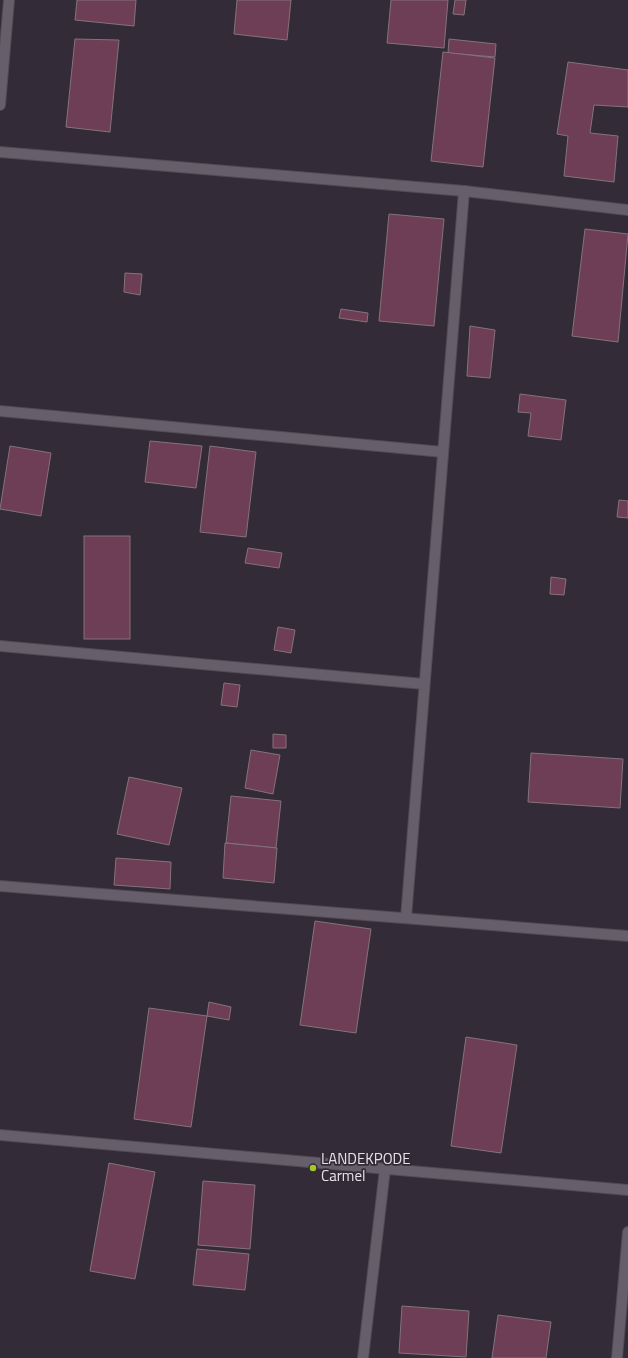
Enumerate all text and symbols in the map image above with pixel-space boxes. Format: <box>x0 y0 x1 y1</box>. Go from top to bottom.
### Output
place label: LANDEKPODE Carmel <box>321 1147 411 1187</box>
marker: LANDEKPODE Carmel <box>308 1163 318 1173</box>

